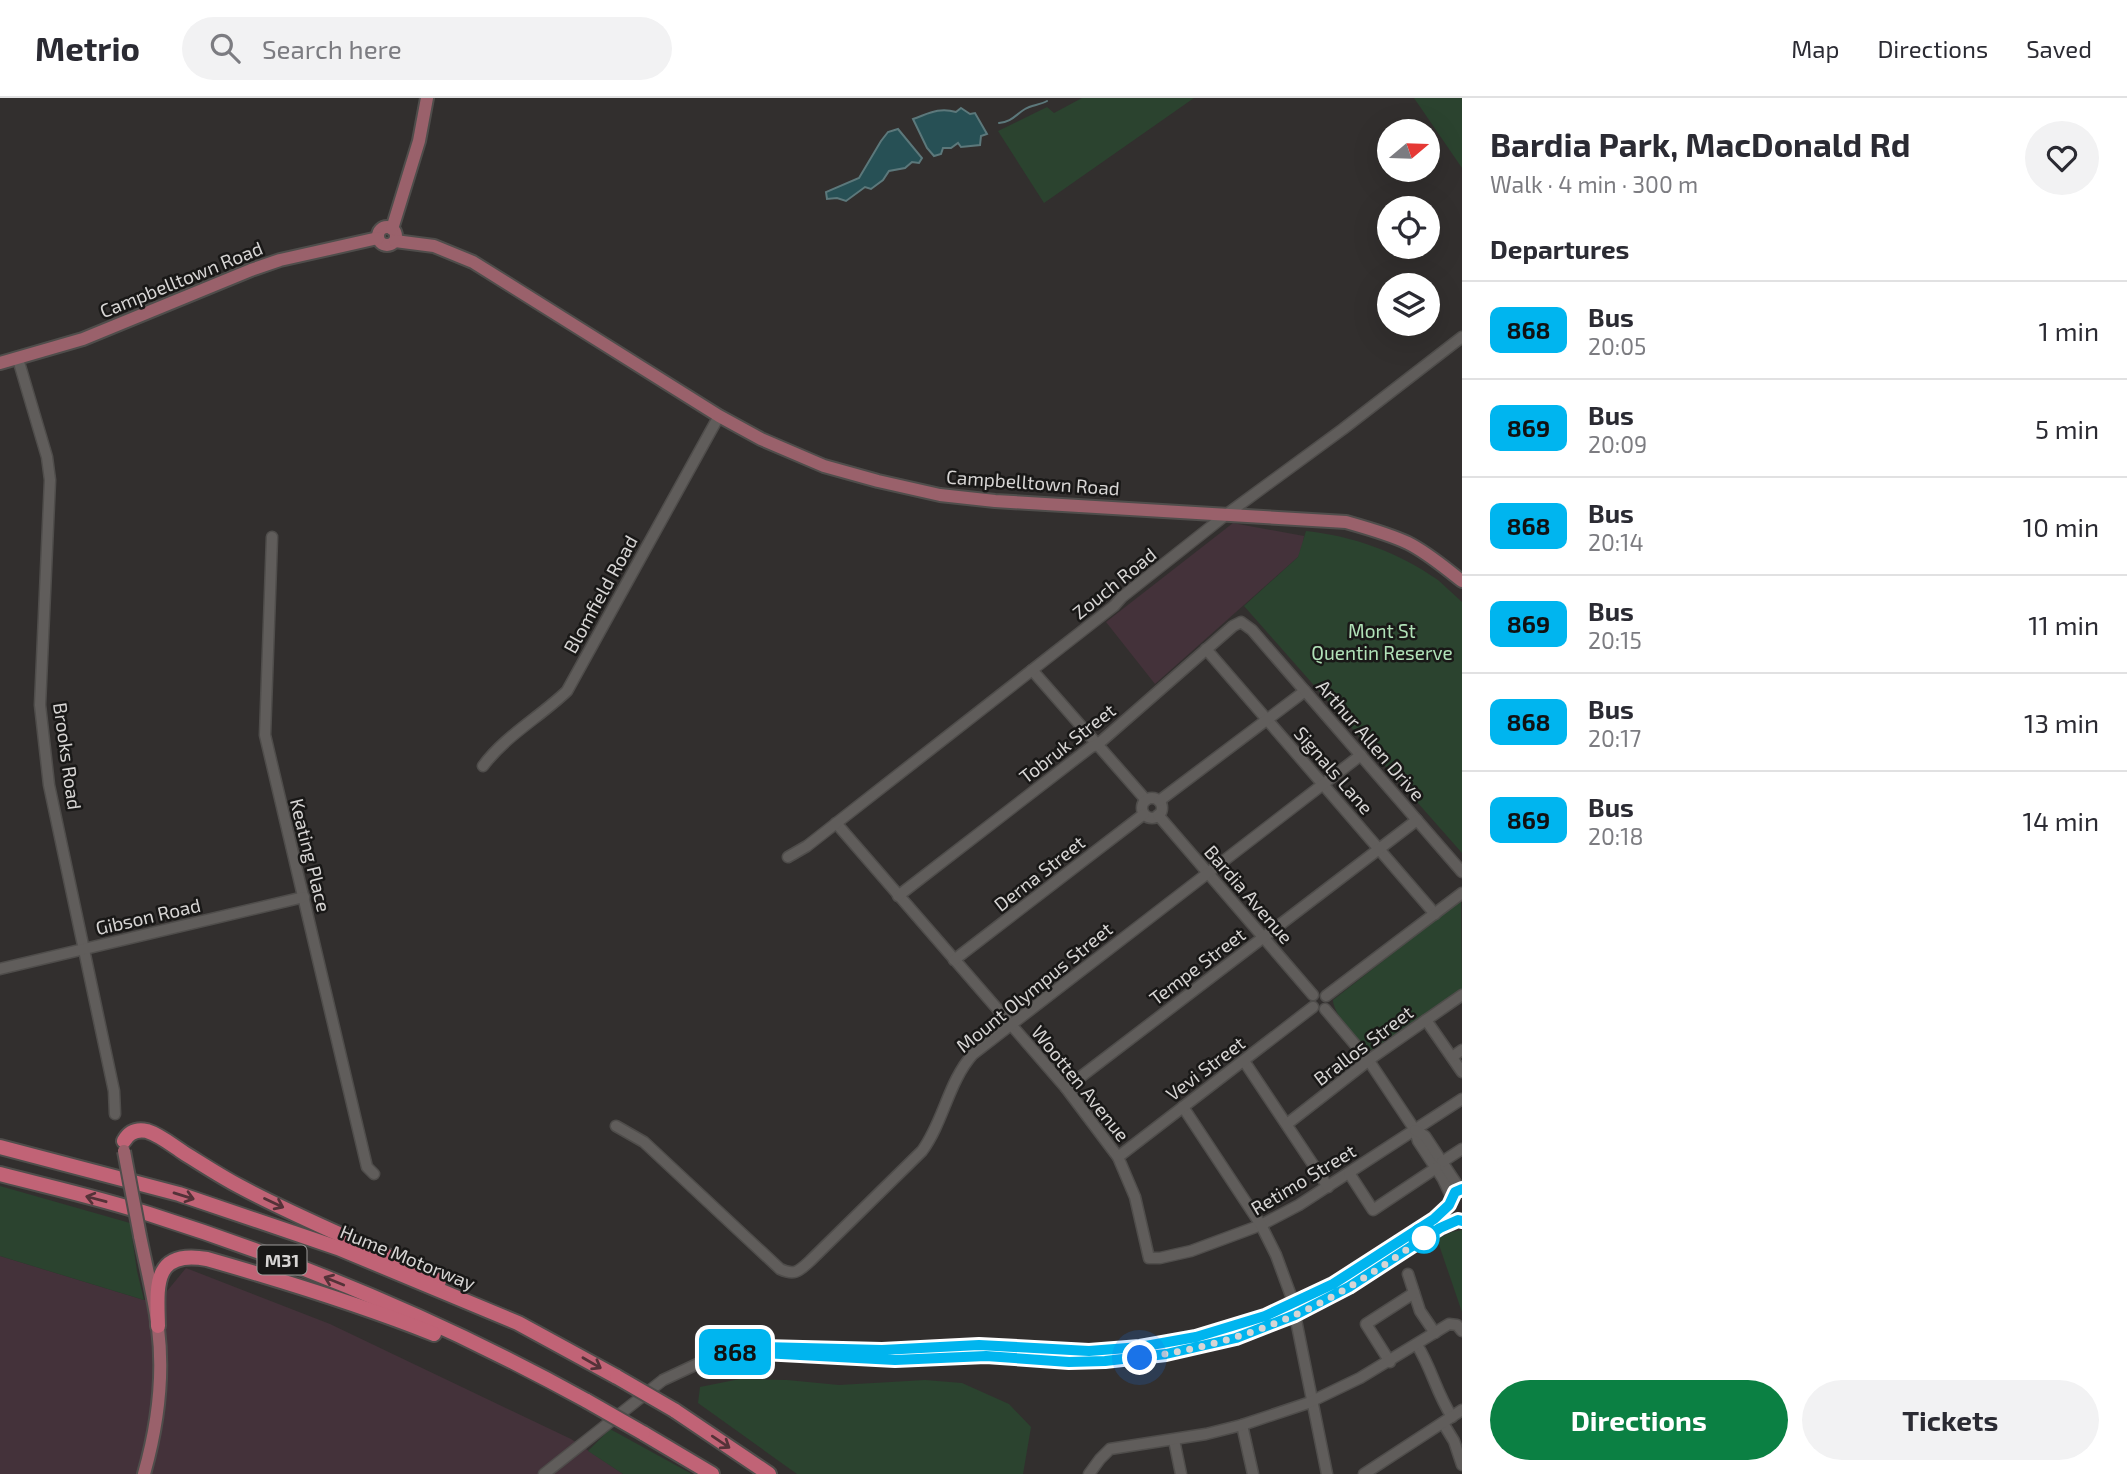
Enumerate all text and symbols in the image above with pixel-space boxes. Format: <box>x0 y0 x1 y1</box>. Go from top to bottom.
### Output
search box <box>182 17 672 80</box>
text: Metrio <box>35 28 140 68</box>
icon: search <box>206 29 244 67</box>
text: Search here <box>262 33 402 64</box>
text: Map <box>1791 34 1839 63</box>
text: Directions <box>1877 34 1988 63</box>
text: Saved <box>2026 34 2092 63</box>
north arrow <box>1377 119 1440 182</box>
map controls <box>1377 119 1440 336</box>
button: heart <box>2025 121 2099 195</box>
text: Bardia Park, MacDonald Rd <box>1490 124 1910 164</box>
text: Walk · 4 min · 300 m <box>1490 170 1698 198</box>
button: locate <box>1377 196 1440 259</box>
text: Departures <box>1490 233 1629 264</box>
street label: Campbelltown Road <box>96 236 266 322</box>
button: layers <box>1377 273 1440 336</box>
text: Bus <box>1588 301 1634 332</box>
text: 868 <box>1506 315 1551 344</box>
text: 1 min <box>2039 315 2099 346</box>
text: 20:05 <box>1588 332 1646 360</box>
text: Bus <box>1588 399 1634 430</box>
text: 869 <box>1507 413 1550 442</box>
text: 5 min <box>2035 413 2099 444</box>
text: 20:09 <box>1588 430 1647 458</box>
street label: Campbelltown Road <box>946 464 1120 500</box>
text: Bus <box>1588 497 1634 528</box>
text: 868 <box>1506 511 1551 540</box>
text: 10 min <box>2023 511 2099 542</box>
text: 20:14 <box>1588 528 1644 556</box>
street label: Blomfield Road <box>558 531 642 657</box>
street label: Zouch Road <box>1068 542 1160 624</box>
text: Bus <box>1588 595 1634 626</box>
text: 869 <box>1507 609 1550 638</box>
text: 11 min <box>2028 609 2099 640</box>
park label: Mont St Quentin Reserve <box>1311 619 1453 664</box>
text: 20:15 <box>1588 626 1642 654</box>
street label: Arthur Allen Drive <box>1312 675 1430 805</box>
text: Bus <box>1588 693 1634 724</box>
street label: Tobruk Street <box>1014 698 1120 788</box>
street label: Brooks Road <box>49 701 87 811</box>
text: 868 <box>1506 707 1551 736</box>
text: 13 min <box>2024 707 2099 738</box>
street label: Signals Lane <box>1290 722 1378 818</box>
text: 20:17 <box>1588 724 1641 752</box>
text: Bus <box>1588 791 1634 822</box>
street label: Keating Place <box>286 796 336 914</box>
text: 869 <box>1507 805 1550 834</box>
text: 14 min <box>2023 805 2099 836</box>
text: 20:18 <box>1588 822 1643 850</box>
street label: Derna Street <box>989 830 1089 916</box>
street label: Bardia Avenue <box>1200 840 1298 948</box>
street label: Gibson Road <box>93 893 203 939</box>
street label: Mount Olympus Street <box>951 917 1117 1057</box>
street label: Tempe Street <box>1145 923 1249 1009</box>
street label: Brallos Street <box>1309 1000 1417 1090</box>
street label: Wootten Avenue <box>1027 1020 1135 1146</box>
street label: Vevi Street <box>1161 1031 1249 1105</box>
street label: Retimo Street <box>1246 1139 1360 1219</box>
one-way arrow <box>173 1191 195 1204</box>
one-way arrow <box>85 1192 108 1205</box>
one-way arrow <box>262 1197 284 1210</box>
street label: Hume Motorway <box>337 1219 479 1295</box>
unlabelled marker <box>1409 1223 1439 1253</box>
road number: M31 <box>258 1246 306 1274</box>
one-way arrow <box>324 1274 345 1287</box>
line badge: 868 <box>695 1329 775 1375</box>
text: 868 <box>713 1337 757 1366</box>
your location <box>1122 1340 1157 1375</box>
one-way arrow <box>582 1356 602 1370</box>
button: Directions <box>1490 1380 1788 1460</box>
button: Tickets <box>1802 1380 2099 1460</box>
one-way arrow <box>711 1435 731 1449</box>

